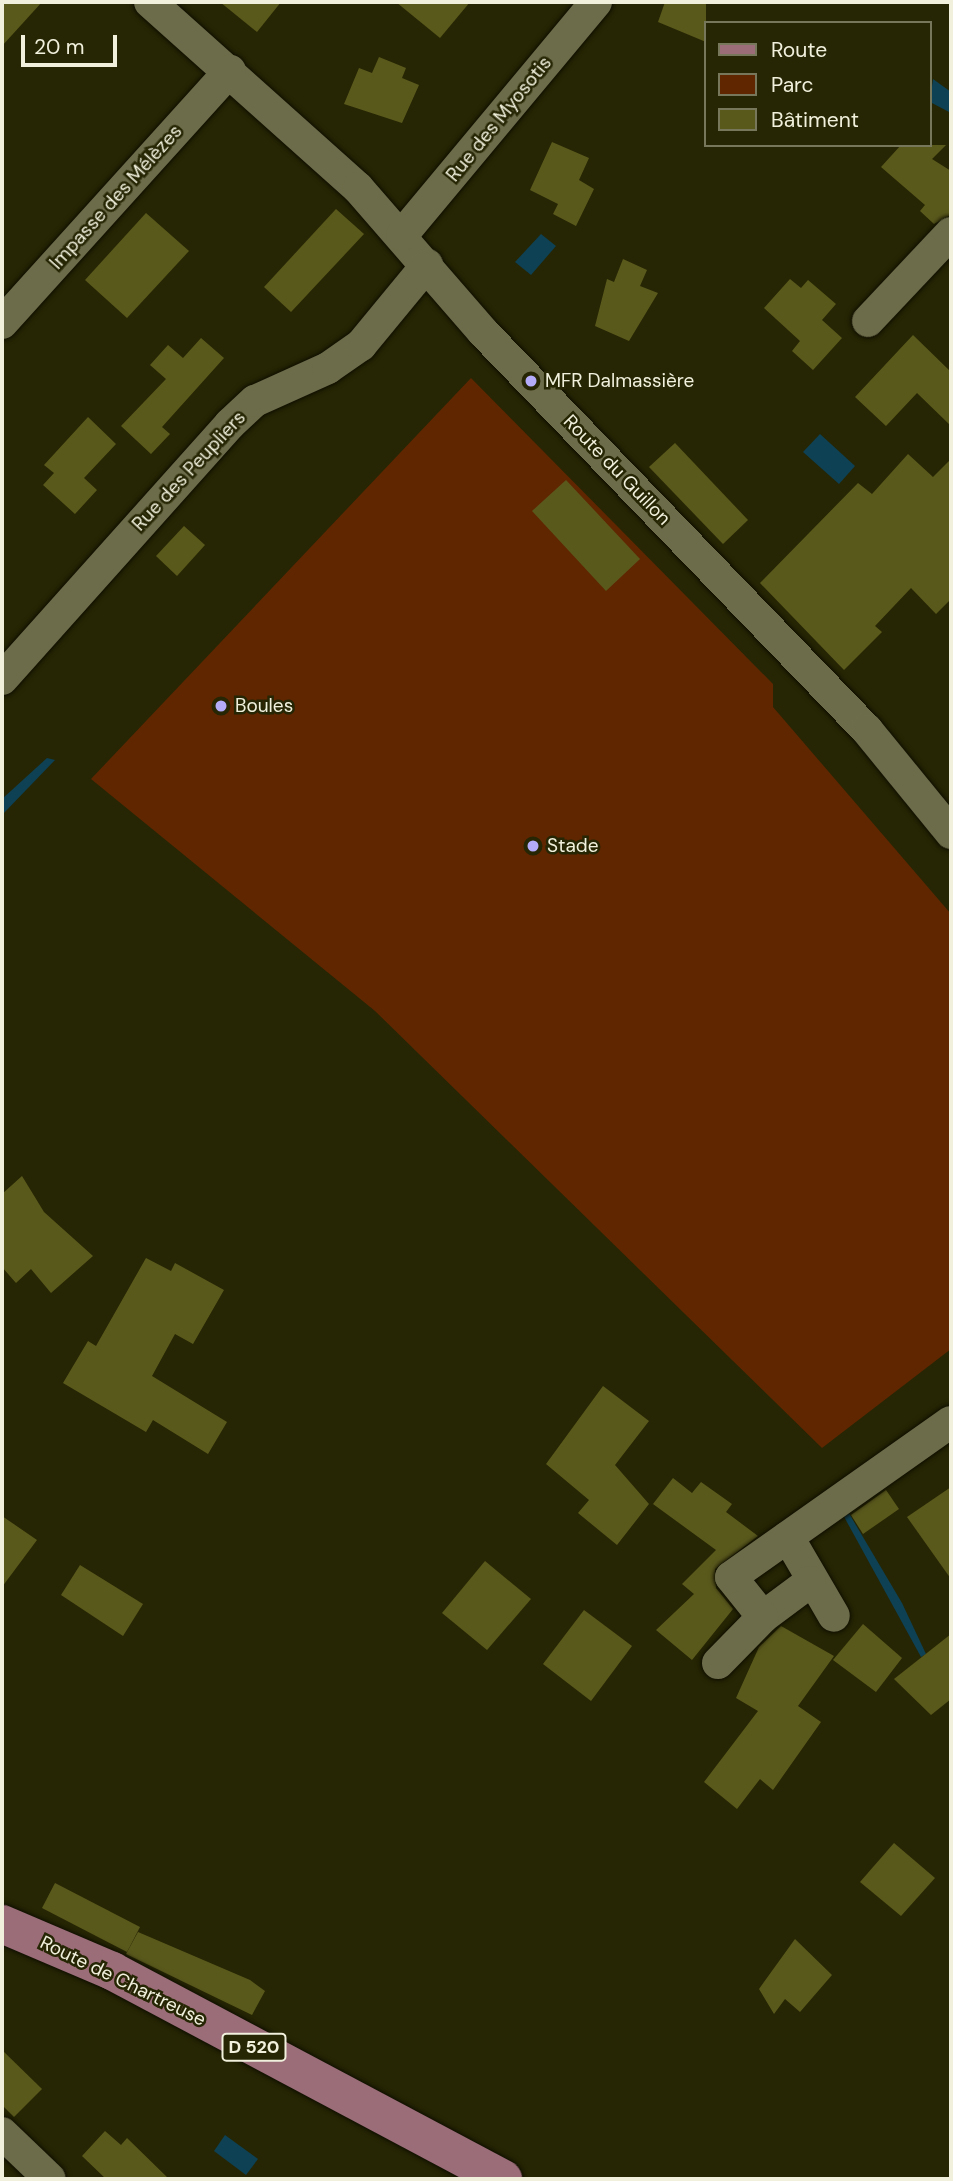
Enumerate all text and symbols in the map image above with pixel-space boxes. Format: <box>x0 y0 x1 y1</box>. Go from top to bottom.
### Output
scale bar <box>24 21 121 65</box>
legend <box>704 21 932 147</box>
text: 20 m <box>34 33 85 61</box>
text: Route <box>771 36 827 64</box>
street label: Rue des Myosotis <box>442 52 556 186</box>
text: Parc <box>771 71 814 99</box>
text: Bâtiment <box>771 106 859 134</box>
street label: Impasse des Mélèzes <box>45 120 187 274</box>
place label: MFR Dalmassière <box>545 370 694 392</box>
marker: MFR Dalmassière <box>523 373 539 389</box>
street label: Rue des Peupliers <box>128 406 250 536</box>
street label: Route du Guillon <box>559 410 675 530</box>
place label: Boules <box>235 695 293 717</box>
marker: Boules <box>213 698 229 714</box>
place label: Stade <box>547 835 599 857</box>
marker: Stade <box>525 838 541 854</box>
street label: Route de Chartreuse <box>36 1931 210 2031</box>
road number: D 520 <box>221 2033 287 2062</box>

